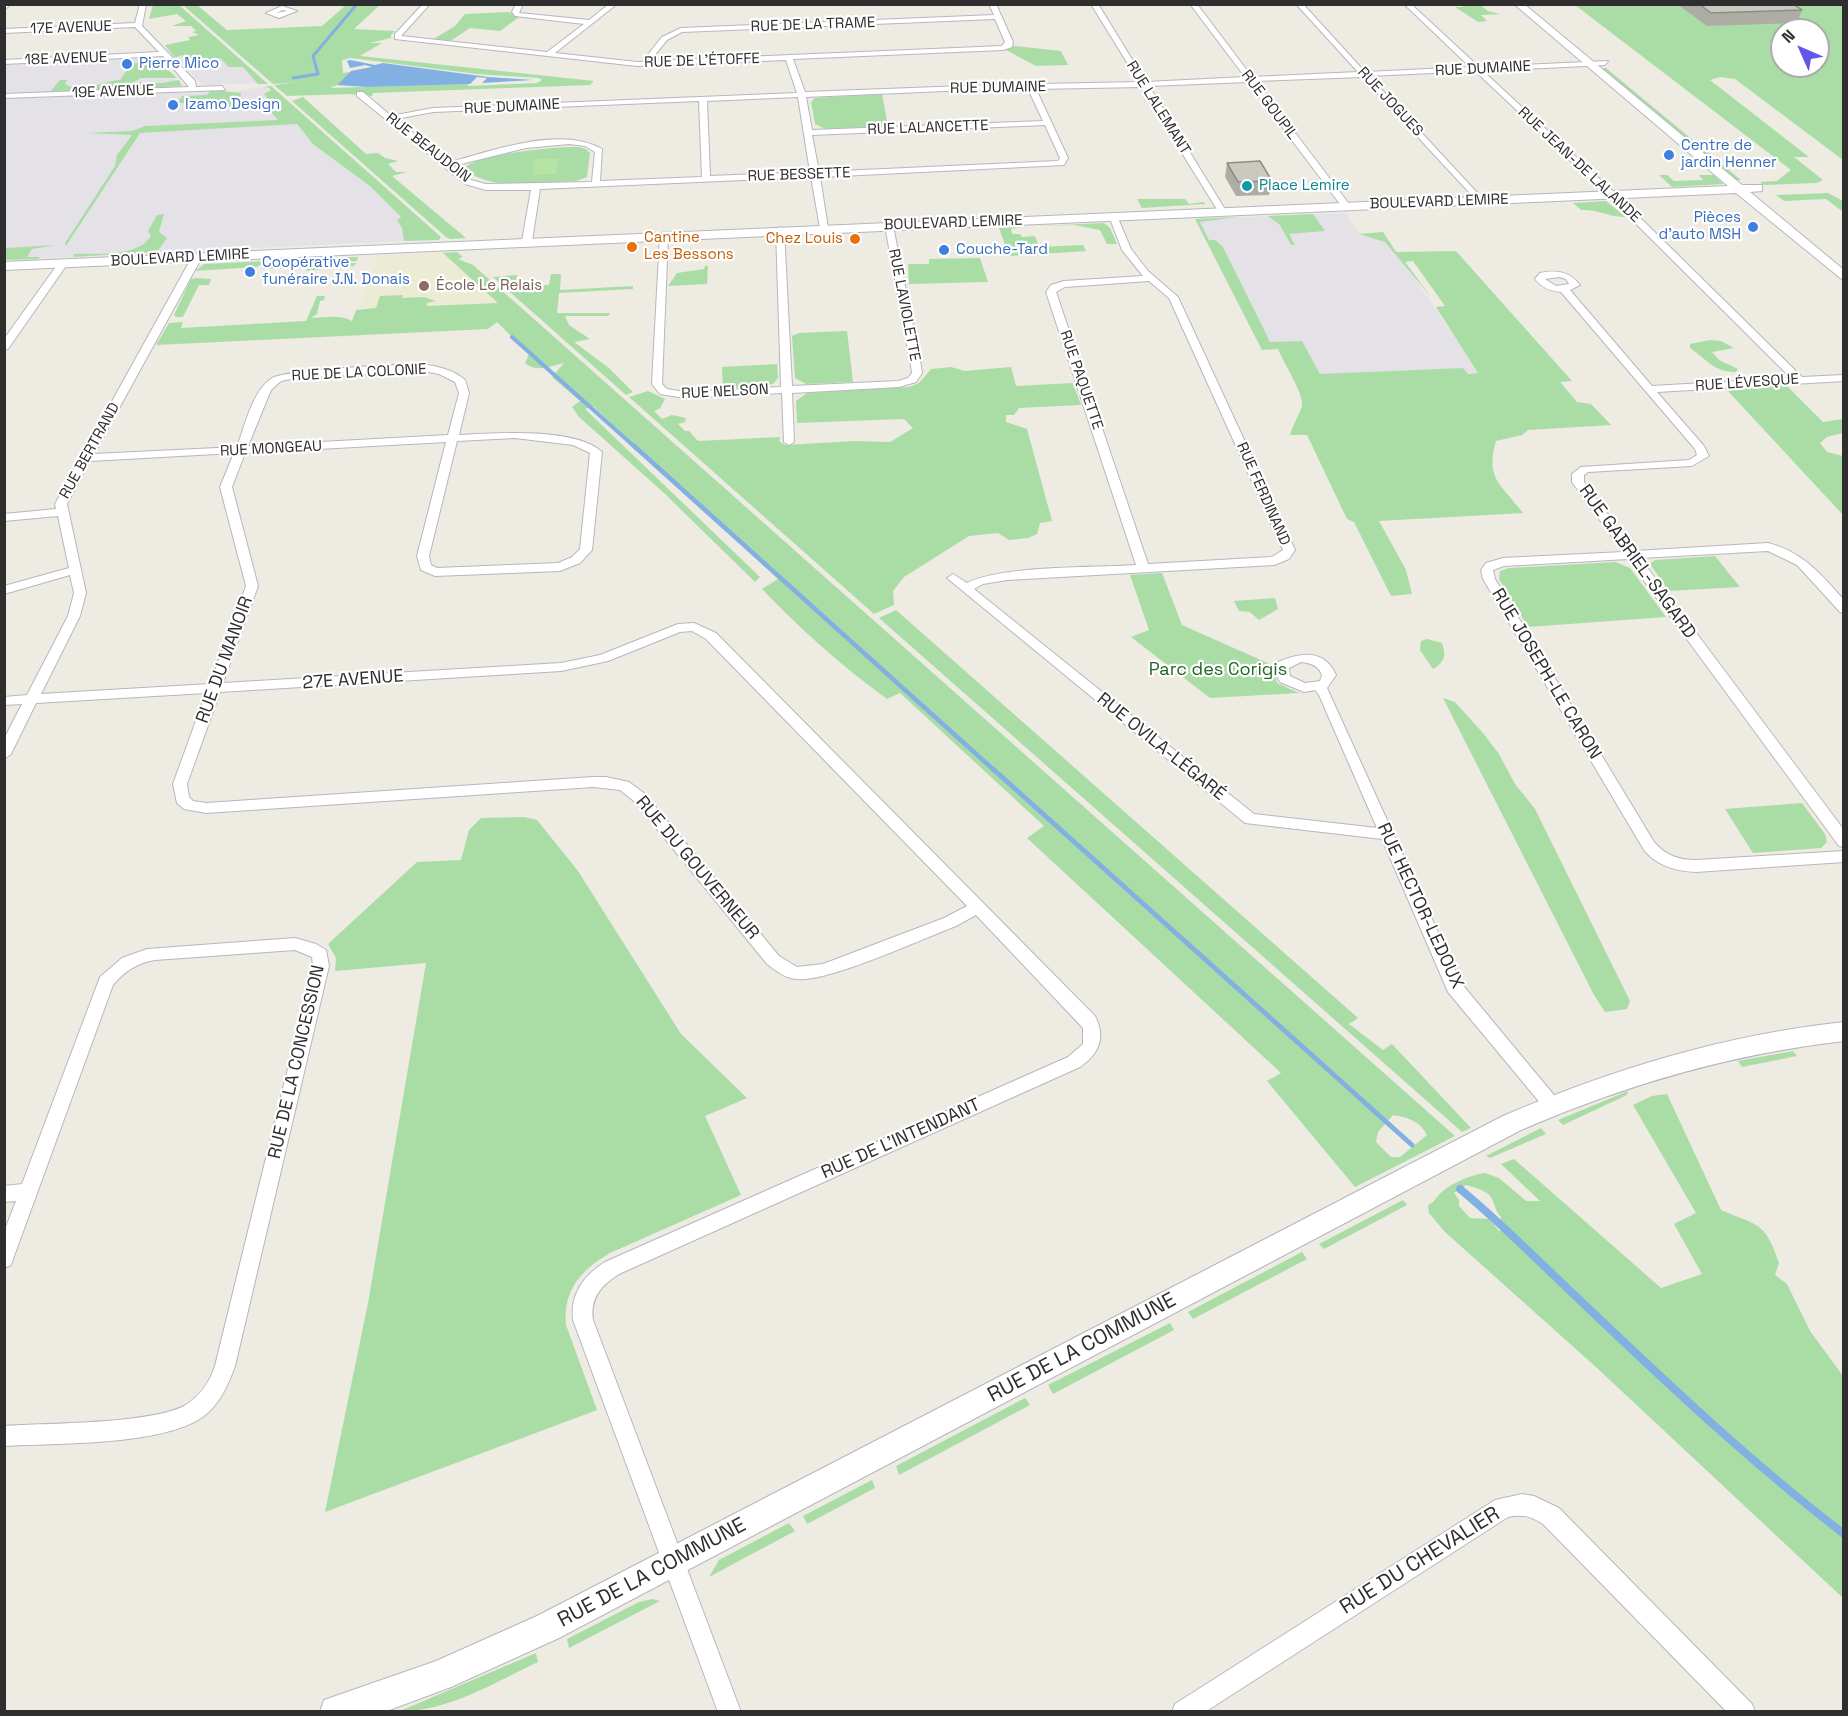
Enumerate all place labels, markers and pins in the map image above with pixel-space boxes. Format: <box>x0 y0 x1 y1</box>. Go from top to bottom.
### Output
place label: Pierre Mico <box>139 55 219 73</box>
marker: Pierre Mico <box>120 57 134 71</box>
place label: Izamo Design <box>185 96 280 114</box>
marker: Izamo Design <box>166 98 180 112</box>
place label: Centre de jardin Henner <box>1681 137 1777 172</box>
marker: Centre de jardin Henner <box>1662 148 1676 162</box>
place label: Place Lemire <box>1259 177 1350 195</box>
marker: Place Lemire <box>1240 179 1254 193</box>
place label: Pièces d'auto MSH <box>1659 209 1741 244</box>
marker: Pièces d'auto MSH <box>1746 220 1760 234</box>
place label: Cantine Les Bessons <box>644 229 734 264</box>
place label: Chez Louis <box>766 230 843 248</box>
marker: Chez Louis <box>848 232 862 246</box>
marker: Cantine Les Bessons <box>625 240 639 254</box>
place label: Couche-Tard <box>956 241 1048 259</box>
marker: Couche-Tard <box>937 243 951 257</box>
place label: Coopérative funéraire J.N. Donais <box>262 254 410 289</box>
marker: Coopérative funéraire J.N. Donais <box>243 265 257 279</box>
place label: École Le Relais <box>436 277 542 295</box>
marker: École Le Relais <box>417 279 431 293</box>

